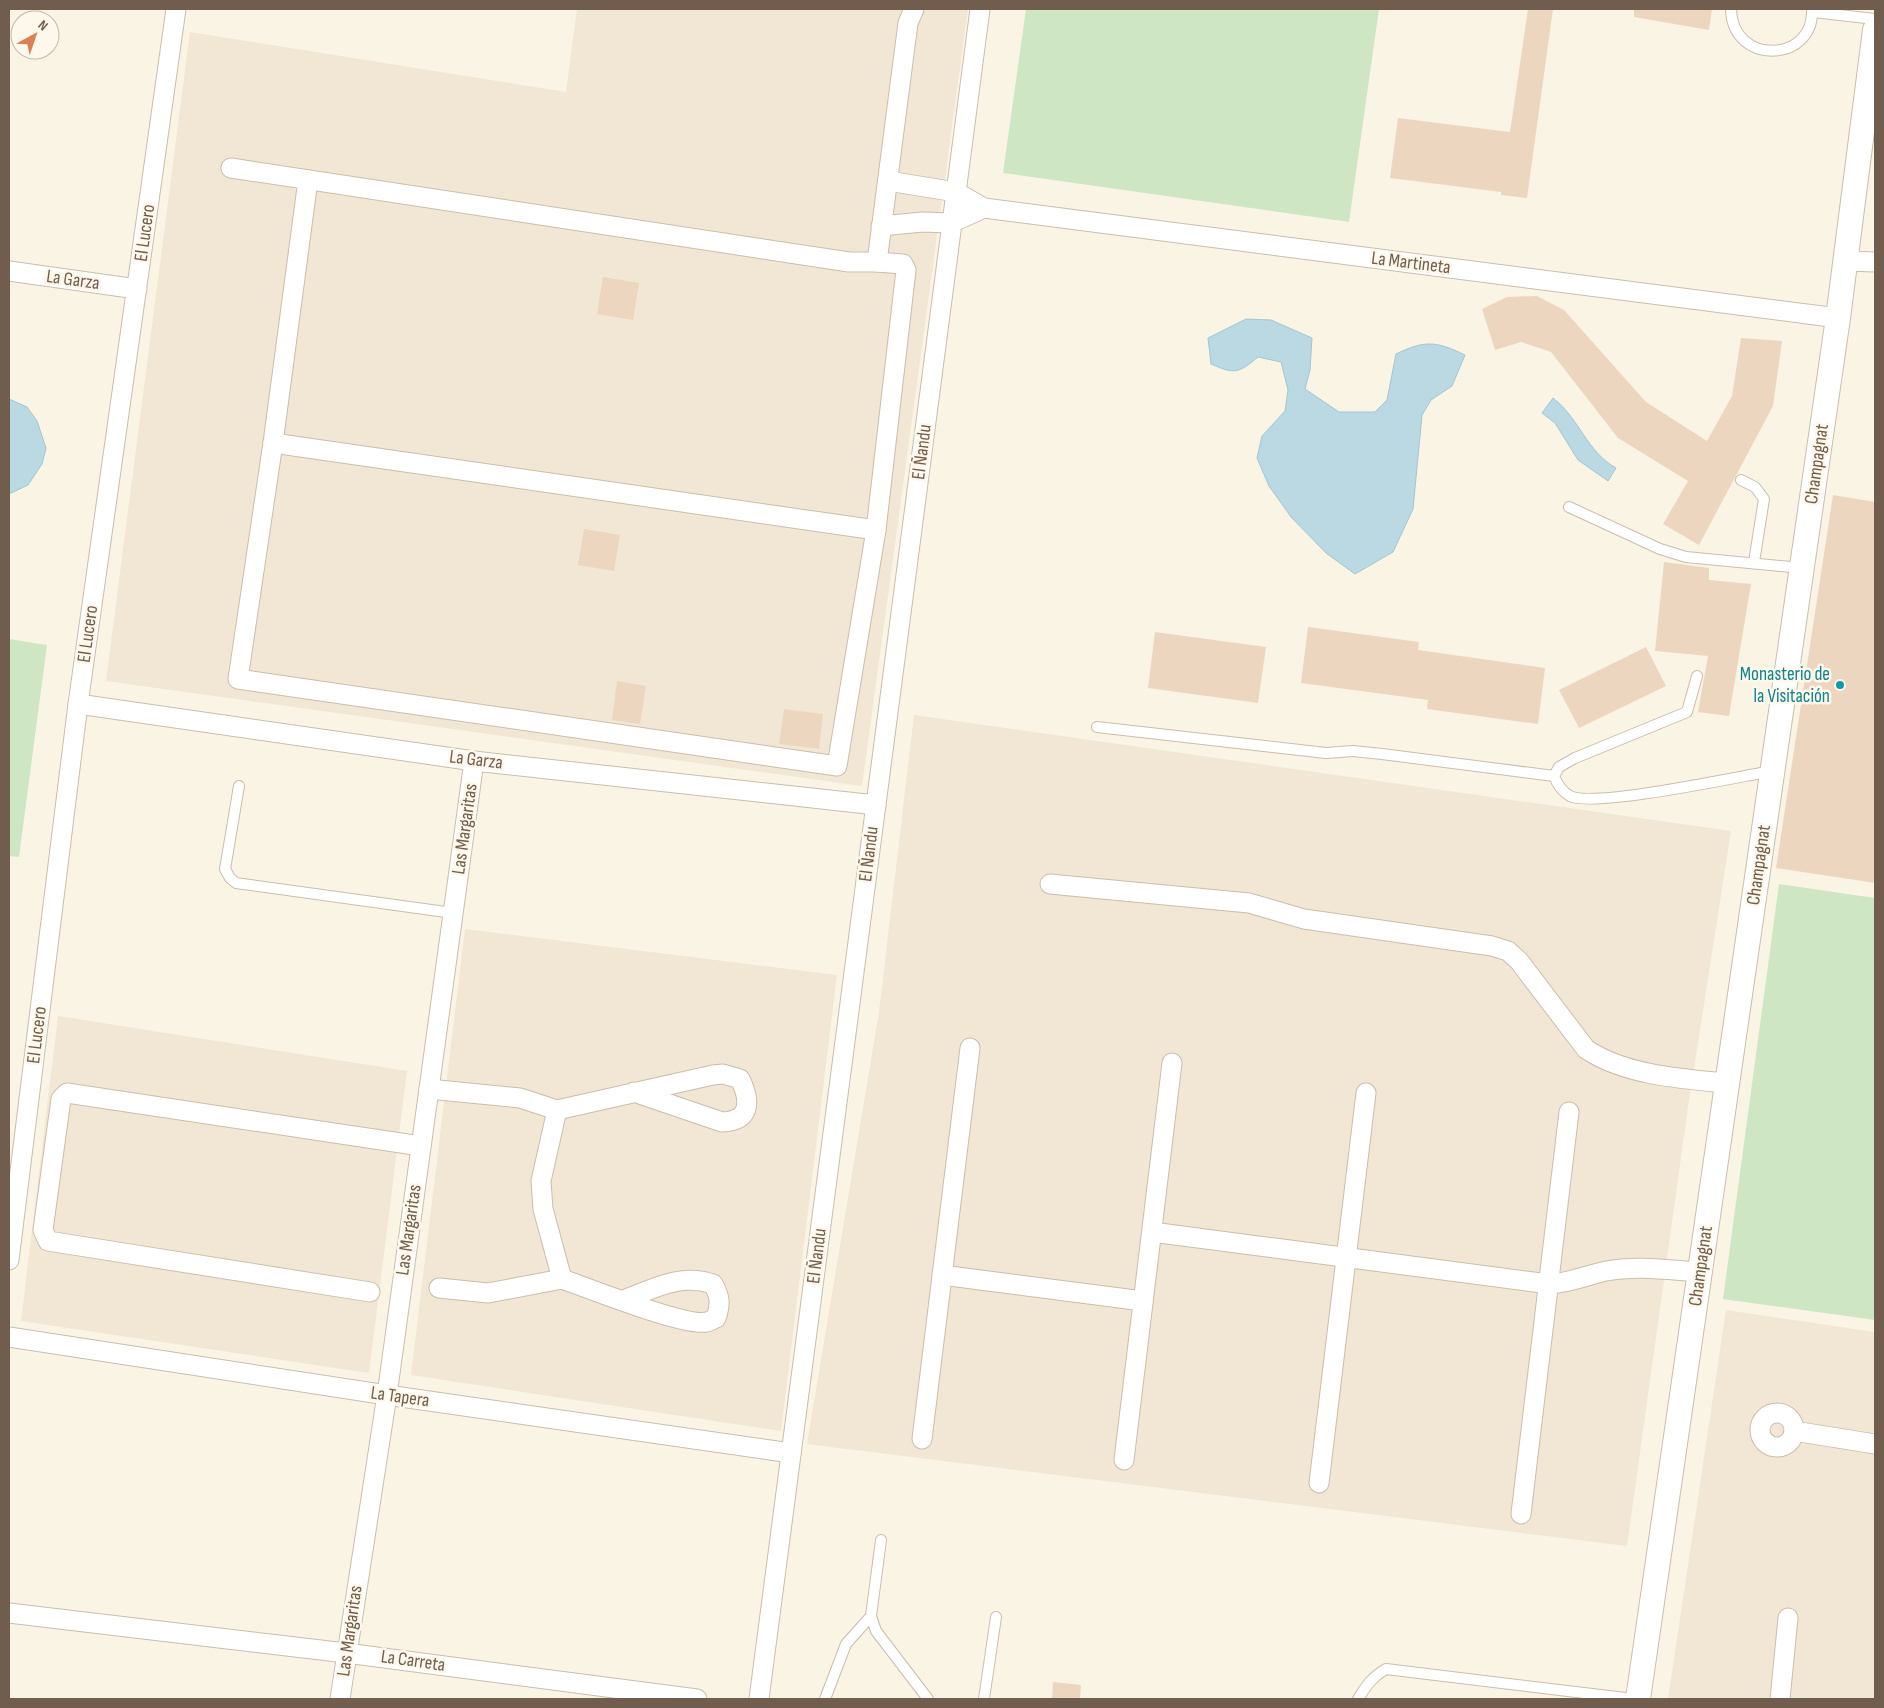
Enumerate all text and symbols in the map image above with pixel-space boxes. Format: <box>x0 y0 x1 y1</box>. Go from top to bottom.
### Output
north arrow <box>10 10 60 60</box>
text: N <box>35 17 51 34</box>
street label: El Lucero <box>130 203 160 263</box>
street label: La Martineta <box>1370 247 1452 279</box>
street label: La Garza <box>45 265 101 295</box>
street label: Champagnat <box>1800 422 1834 506</box>
street label: El Ñandu <box>907 423 937 481</box>
street label: El Lucero <box>73 604 103 664</box>
place label: Monasterio de la Visitación <box>1740 663 1830 708</box>
marker: Monasterio de la Visitación <box>1834 679 1846 691</box>
street label: La Garza <box>448 745 504 775</box>
street label: Las Margaritas <box>447 782 483 876</box>
street label: Champagnat <box>1742 823 1776 907</box>
street label: El Ñandu <box>854 825 884 883</box>
street label: El Lucero <box>22 1005 52 1065</box>
street label: Las Margaritas <box>391 1183 427 1277</box>
street label: Champagnat <box>1684 1224 1718 1308</box>
street label: El Ñandu <box>802 1227 832 1285</box>
street label: La Tapera <box>369 1381 431 1413</box>
street label: Las Margaritas <box>332 1584 368 1678</box>
street label: La Carreta <box>379 1645 447 1677</box>

